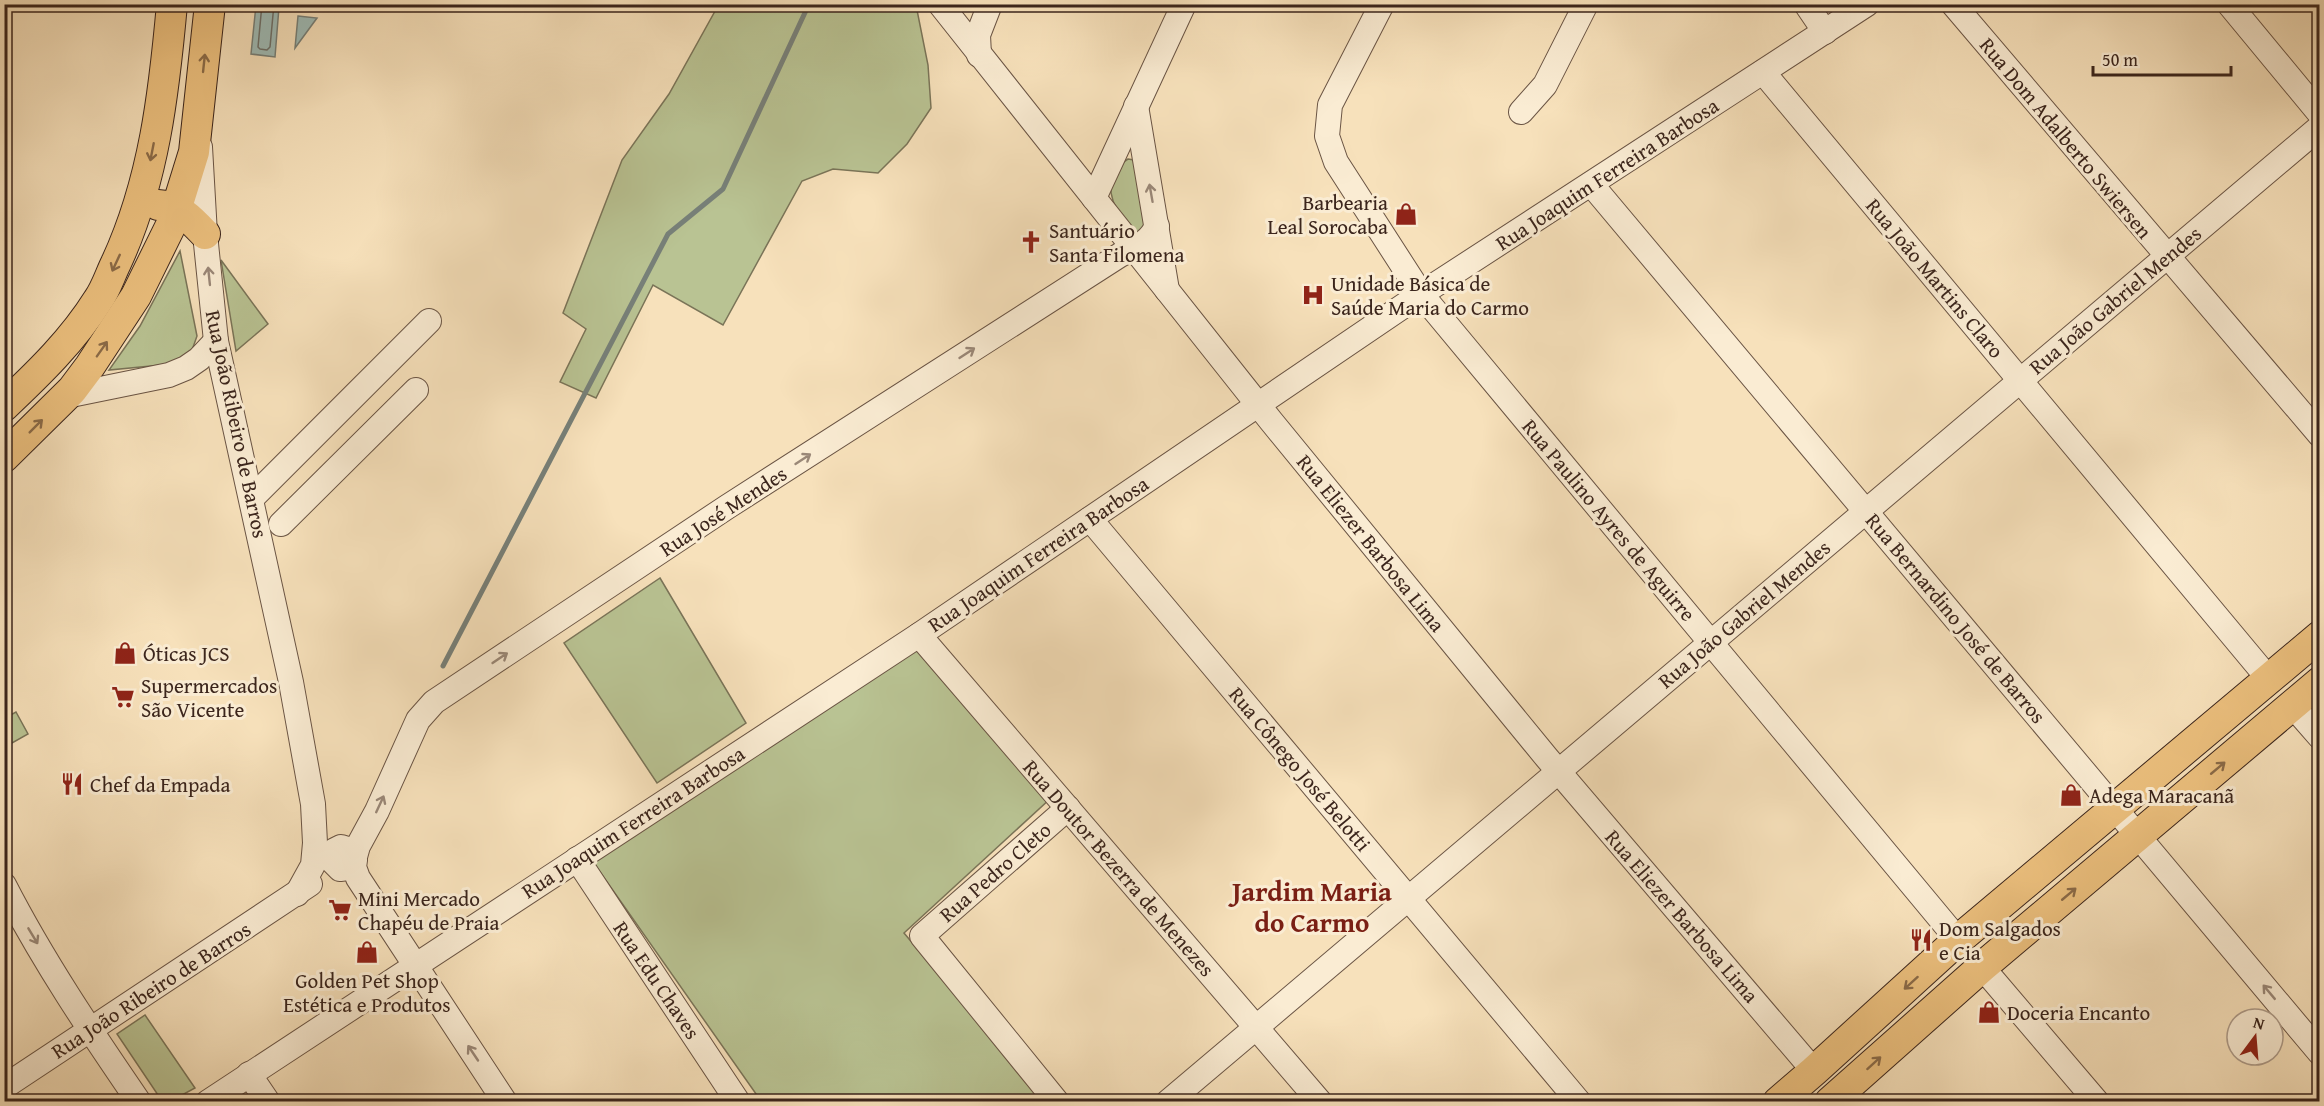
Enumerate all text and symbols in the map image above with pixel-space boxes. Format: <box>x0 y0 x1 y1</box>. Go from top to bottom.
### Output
street label: Rua Dom Adalberto Swiersen <box>1972 30 2160 246</box>
scale bar <box>2093 39 2231 77</box>
text: 50 m <box>2102 46 2138 73</box>
one-way arrow <box>199 53 210 73</box>
street label: Rua Joaquim Ferreira Barbosa <box>1489 90 1725 258</box>
one-way arrow <box>146 142 157 161</box>
one-way arrow <box>1145 184 1156 203</box>
place label: Barbearia Leal Sorocaba <box>1267 187 1388 242</box>
street label: Rua João Martins Claro <box>1859 191 2011 365</box>
shop icon: Barbearia Leal Sorocaba <box>1393 201 1419 227</box>
place label: Santuário Santa Filomena <box>1049 215 1184 270</box>
street label: Rua João Gabriel Mendes <box>2022 218 2208 382</box>
church icon: Santuário Santa Filomena <box>1018 229 1044 255</box>
one-way arrow <box>110 253 121 271</box>
one-way arrow <box>203 266 214 286</box>
place label: Unidade Básica de Saúde Maria do Carmo <box>1331 268 1529 323</box>
hospital icon: Unidade Básica de Saúde Maria do Carmo <box>1300 282 1326 308</box>
street label: Rua João Ribeiro de Barros <box>198 307 276 541</box>
one-way arrow <box>96 342 108 358</box>
one-way arrow <box>958 347 975 359</box>
street label: Rua Paulino Ayres de Aguirre <box>1515 412 1703 628</box>
one-way arrow <box>28 419 43 434</box>
street label: Rua Eliezer Barbosa Lima <box>1289 447 1453 639</box>
one-way arrow <box>794 452 811 464</box>
street label: Rua José Mendes <box>653 458 793 564</box>
street label: Rua Joaquim Ferreira Barbosa <box>921 468 1155 640</box>
street label: Rua Bernardino José de Barros <box>1858 506 2054 730</box>
street label: Rua João Gabriel Mendes <box>1651 532 1837 696</box>
place label: Óticas JCS <box>143 638 230 669</box>
shop icon: Óticas JCS <box>112 640 138 666</box>
one-way arrow <box>491 652 508 664</box>
place label: Supermercados São Vicente <box>141 670 277 725</box>
street label: Rua Cônego José Belotti <box>1222 680 1378 858</box>
supermarket icon: Supermercados São Vicente <box>110 684 136 710</box>
street label: Rua Joaquim Ferreira Barbosa <box>515 738 751 906</box>
street label: Rua Doutor Bezerra de Menezes <box>1016 753 1222 983</box>
one-way arrow <box>2210 761 2225 775</box>
place label: Chef da Empada <box>90 769 230 800</box>
restaurant icon: Chef da Empada <box>59 771 85 797</box>
place label: Adega Maracanã <box>2089 780 2234 811</box>
shop icon: Adega Maracanã <box>2058 782 2084 808</box>
one-way arrow <box>375 796 387 814</box>
street label: Rua Pedro Cleto <box>932 815 1058 929</box>
street label: Rua Eliezer Barbosa Lima <box>1598 823 1766 1010</box>
district label: Jardim Maria do Carmo <box>1228 871 1392 942</box>
place label: Mini Mercado Chapéu de Praia <box>358 883 500 938</box>
one-way arrow <box>2061 887 2077 900</box>
supermarket icon: Mini Mercado Chapéu de Praia <box>327 897 353 923</box>
place label: Dom Salgados e Cia <box>1939 913 2061 968</box>
street label: Rua João Ribeiro de Barros <box>45 914 257 1066</box>
street label: Rua Edu Chaves <box>606 915 708 1045</box>
one-way arrow <box>28 927 40 944</box>
restaurant icon: Dom Salgados e Cia <box>1908 927 1934 953</box>
shop icon: Golden Pet Shop Estética e Produtos <box>354 939 380 965</box>
place label: Golden Pet Shop Estética e Produtos <box>283 965 451 1020</box>
one-way arrow <box>1904 976 1919 990</box>
one-way arrow <box>2262 984 2275 1000</box>
place label: Doceria Encanto <box>2007 997 2150 1028</box>
shop icon: Doceria Encanto <box>1976 999 2002 1025</box>
north arrow <box>2225 1007 2285 1067</box>
text: N <box>2251 1010 2268 1036</box>
one-way arrow <box>467 1045 479 1061</box>
one-way arrow <box>1866 1056 1881 1070</box>

